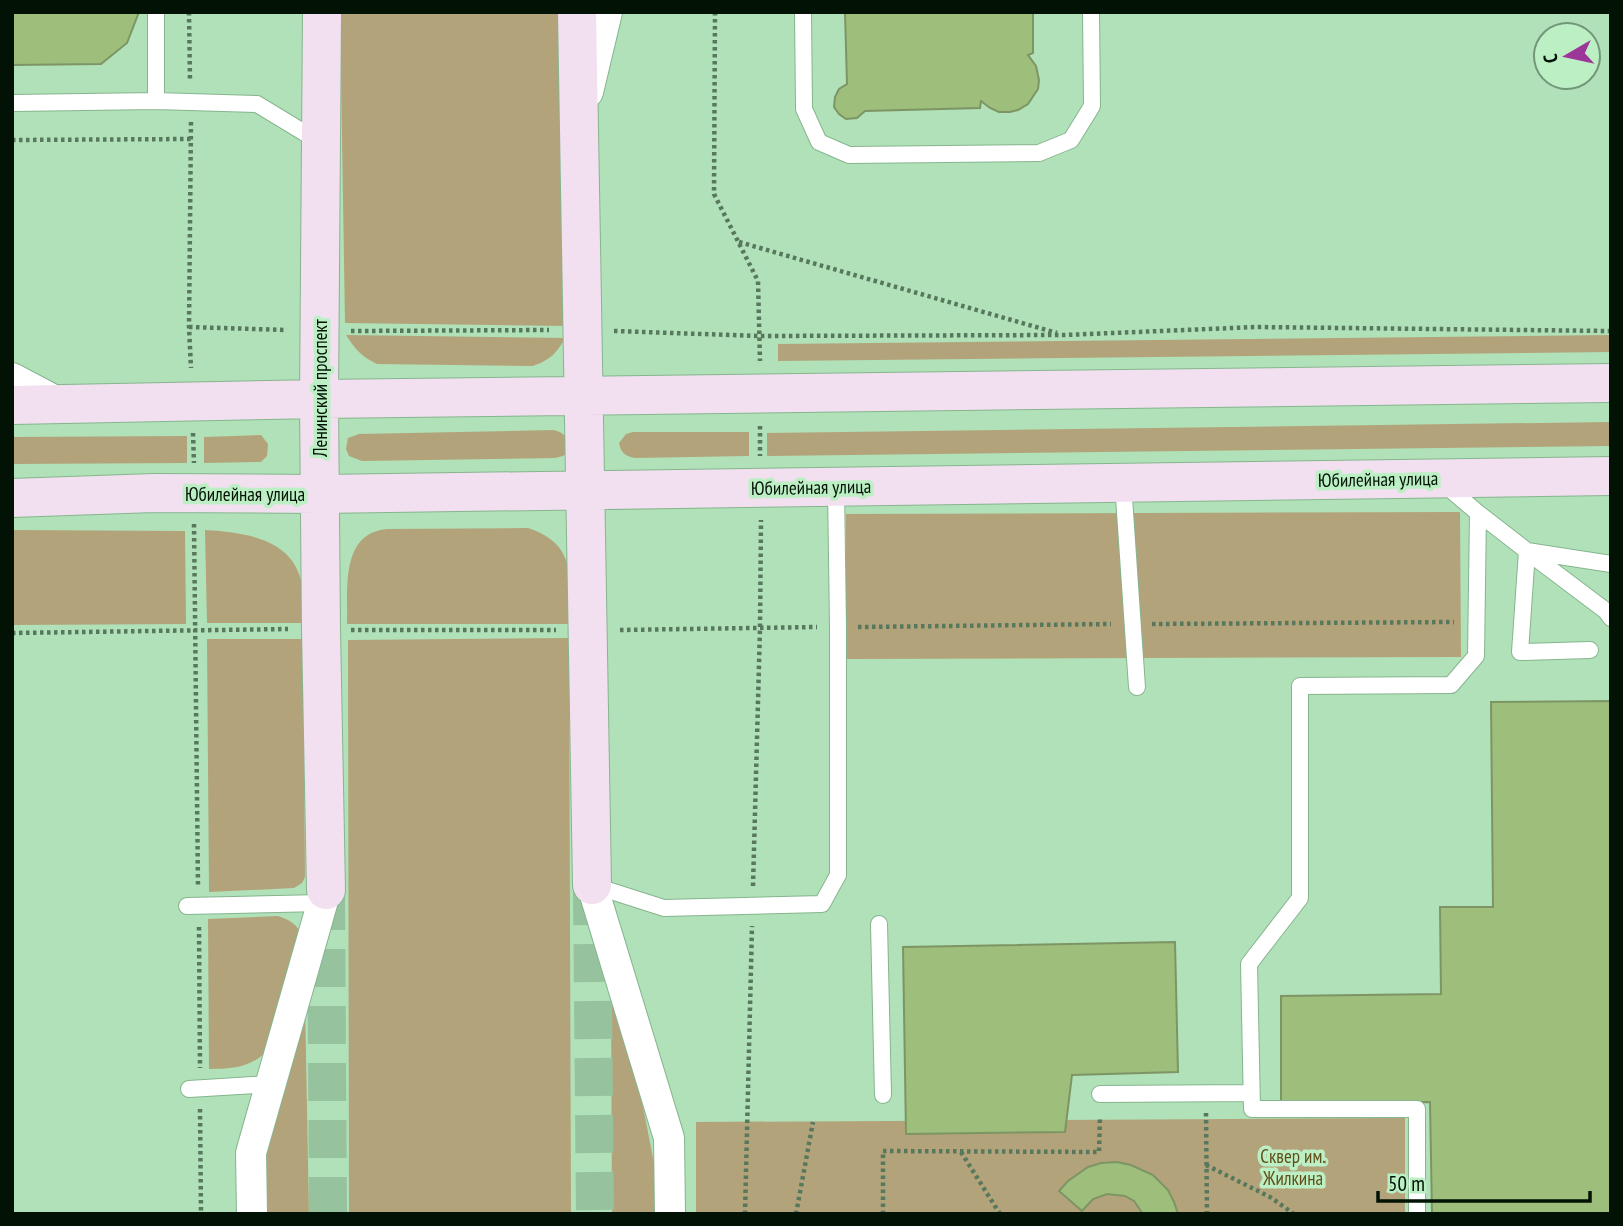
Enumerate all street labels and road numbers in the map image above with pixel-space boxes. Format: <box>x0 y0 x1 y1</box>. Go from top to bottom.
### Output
street label: Ленинский проспект <box>308 318 332 458</box>
street label: Юбилейная улица <box>1318 466 1438 492</box>
street label: Юбилейная улица <box>751 474 871 500</box>
street label: Юбилейная улица <box>185 482 305 506</box>

